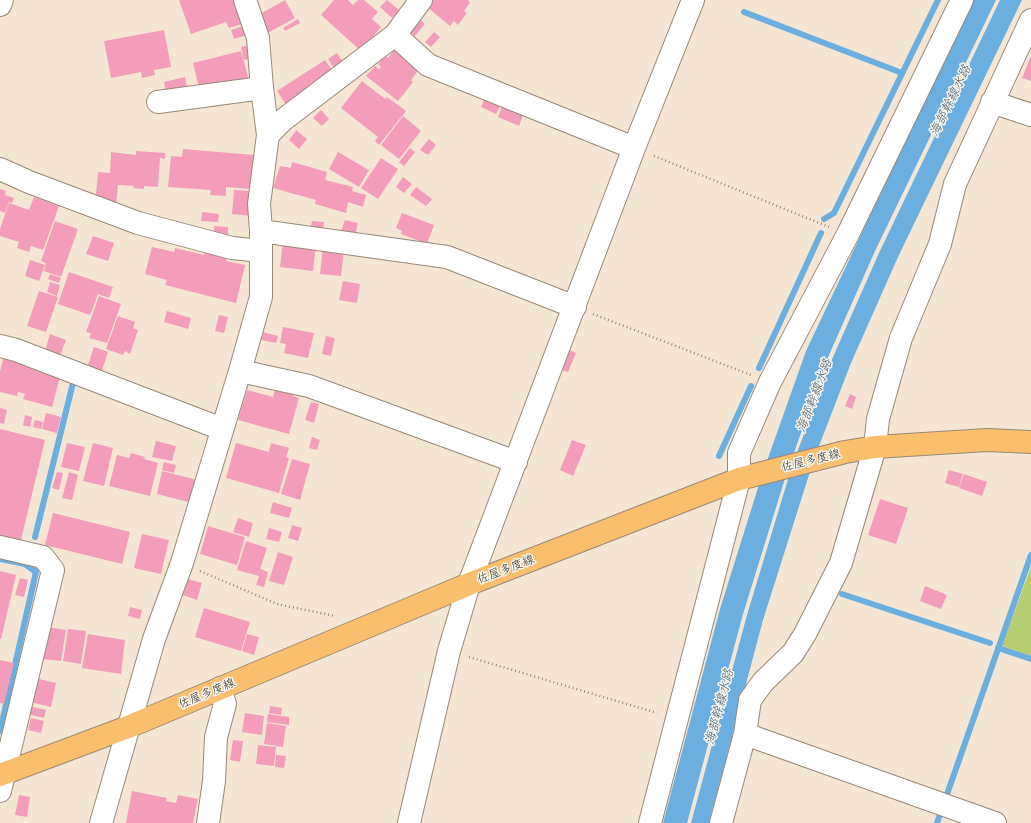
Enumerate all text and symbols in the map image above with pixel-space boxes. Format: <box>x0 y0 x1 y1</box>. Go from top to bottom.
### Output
water label: 海部幹線水路 <box>927 63 975 139</box>
water label: 海部幹線水路 <box>794 357 836 435</box>
street label: 佐屋多度線 <box>780 447 842 475</box>
street label: 佐屋多度線 <box>475 553 537 587</box>
water label: 海部幹線水路 <box>702 667 738 747</box>
street label: 佐屋多度線 <box>177 676 237 712</box>

